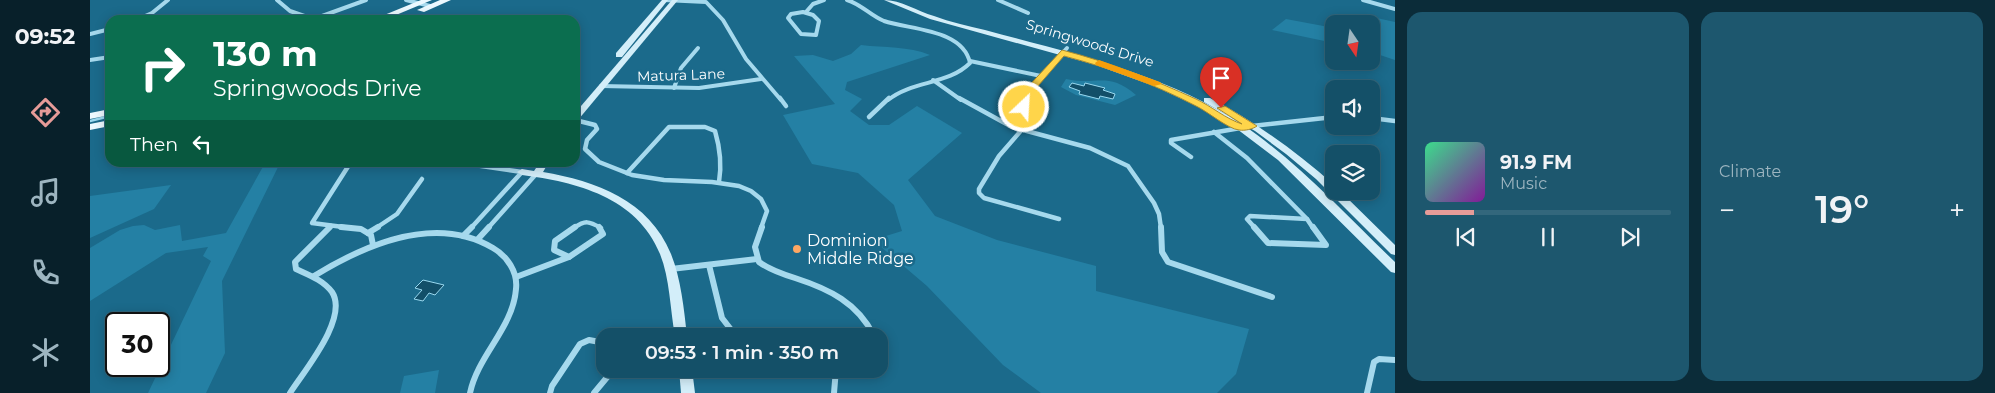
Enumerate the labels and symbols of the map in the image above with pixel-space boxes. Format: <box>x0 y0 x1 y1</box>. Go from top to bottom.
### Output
street label: Springwoods Drive <box>1024 15 1156 71</box>
north arrow <box>1325 15 1380 70</box>
pin <box>1200 57 1242 108</box>
street label: Matura Lane <box>637 64 725 86</box>
position arrow <box>997 80 1049 132</box>
place label: Dominion Middle Ridge <box>807 231 914 268</box>
marker: Dominion Middle Ridge <box>791 243 803 255</box>
speed limit sign: 30 <box>105 312 170 377</box>

